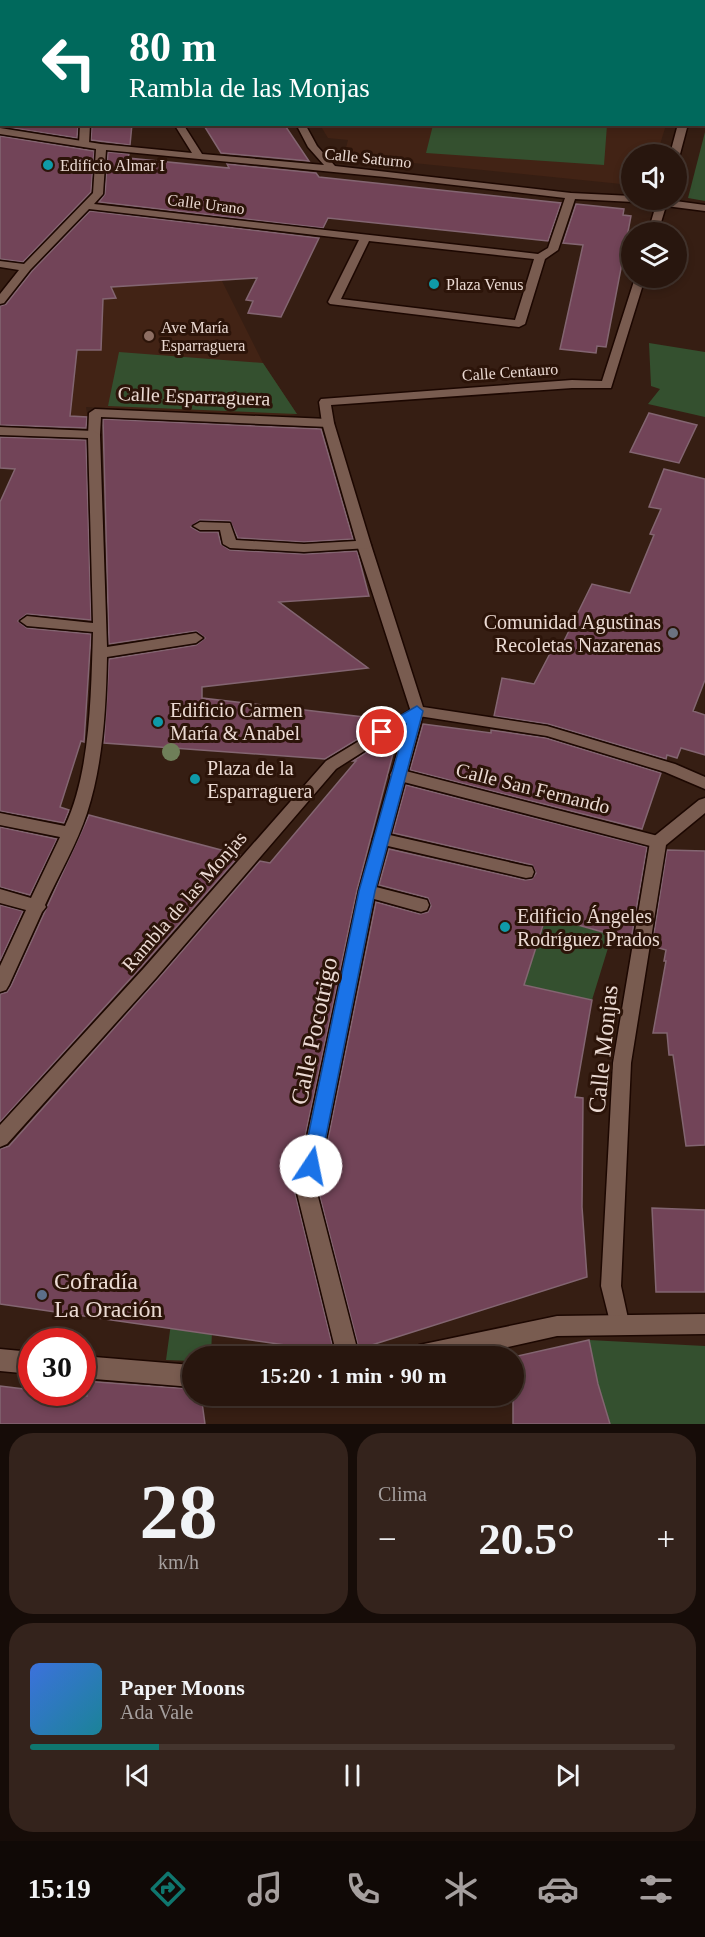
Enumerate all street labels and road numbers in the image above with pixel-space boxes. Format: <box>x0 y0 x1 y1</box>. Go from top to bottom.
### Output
street label: Calle Saturno <box>324 145 412 171</box>
street label: Calle Urano <box>166 191 246 217</box>
street label: Calle Centauro <box>461 360 559 384</box>
street label: Calle Esparraguera <box>117 382 271 411</box>
street label: Calle San Fernando <box>454 758 612 818</box>
street label: Rambla de las Monjas <box>117 826 252 976</box>
street label: Calle Pocotrigo <box>286 955 342 1107</box>
street label: Calle Monjas <box>583 984 623 1114</box>

